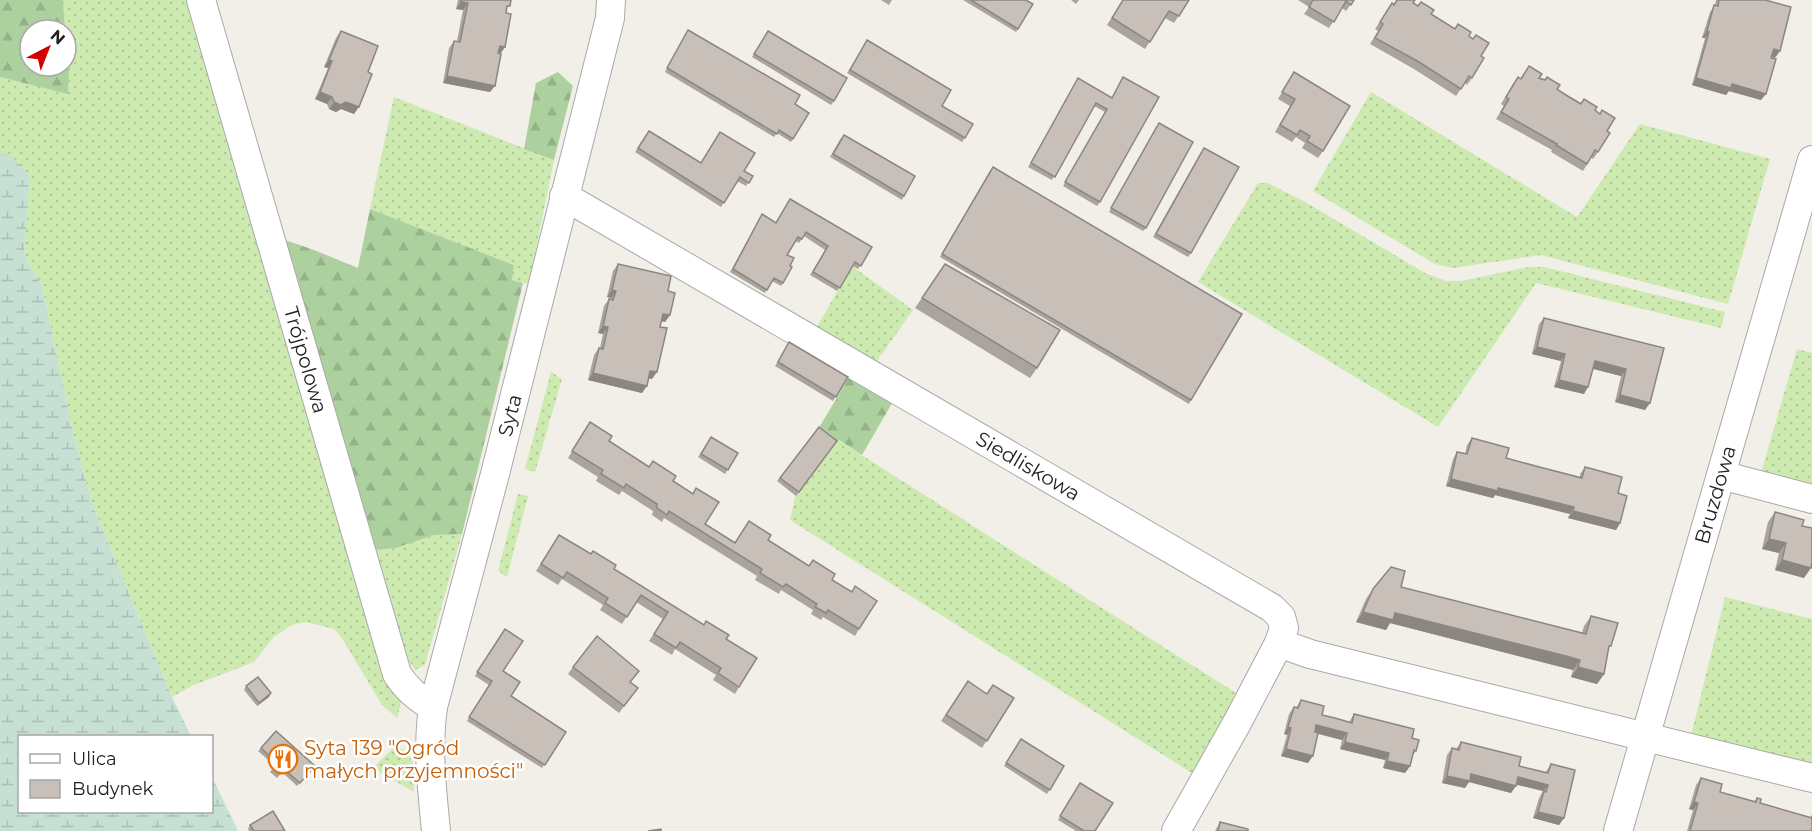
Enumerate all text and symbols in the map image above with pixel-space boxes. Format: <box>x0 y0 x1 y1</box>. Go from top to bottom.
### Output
north arrow <box>18 18 78 78</box>
text: N <box>47 26 69 49</box>
street label: Trójpolowa <box>279 304 333 416</box>
street label: Syta <box>493 392 527 439</box>
street label: Siedliskowa <box>972 426 1085 506</box>
street label: Bruzdowa <box>1690 443 1741 547</box>
legend <box>18 735 213 813</box>
place label: Syta 139 "Ogród małych przyjemności" <box>304 736 523 783</box>
restaurant icon: Syta 139 "Ogród małych przyjemności" <box>267 743 299 775</box>
text: Ulica <box>72 748 117 770</box>
text: Budynek <box>72 778 154 800</box>

